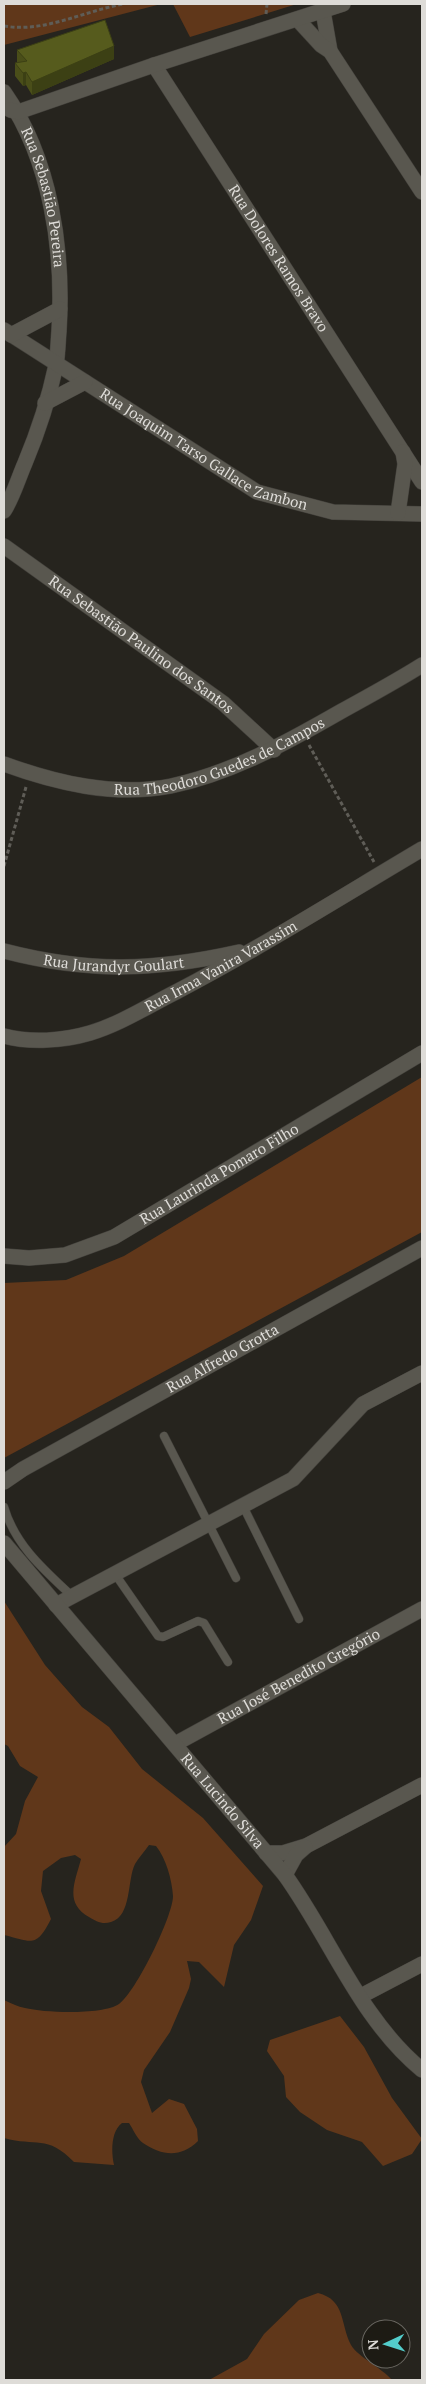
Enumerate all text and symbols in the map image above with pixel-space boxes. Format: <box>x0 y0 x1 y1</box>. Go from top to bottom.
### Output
street label: Rua Sebastião Pereira <box>17 124 70 268</box>
street label: Rua Dolores Ramos Bravo <box>224 180 334 335</box>
street label: Rua Joaquim Tarso Gallace Zambon <box>97 383 310 514</box>
street label: Rua Sebastião Paulino dos Santos <box>45 570 239 717</box>
street label: Rua Theodoro Guedes de Campos <box>114 712 328 799</box>
street label: Rua Irma Vanira Varassim <box>141 915 300 1016</box>
street label: Rua Jurandyr Goulart <box>42 949 186 976</box>
street label: Rua Laurinda Pomaro Filho <box>135 1118 302 1229</box>
street label: Rua Alfredo Grotta <box>162 1318 282 1397</box>
street label: Rua José Benedito Gregório <box>213 1623 383 1728</box>
street label: Rua Lucindo Silva <box>177 1748 270 1853</box>
north arrow <box>361 2319 411 2369</box>
text: N <box>363 2339 382 2351</box>

